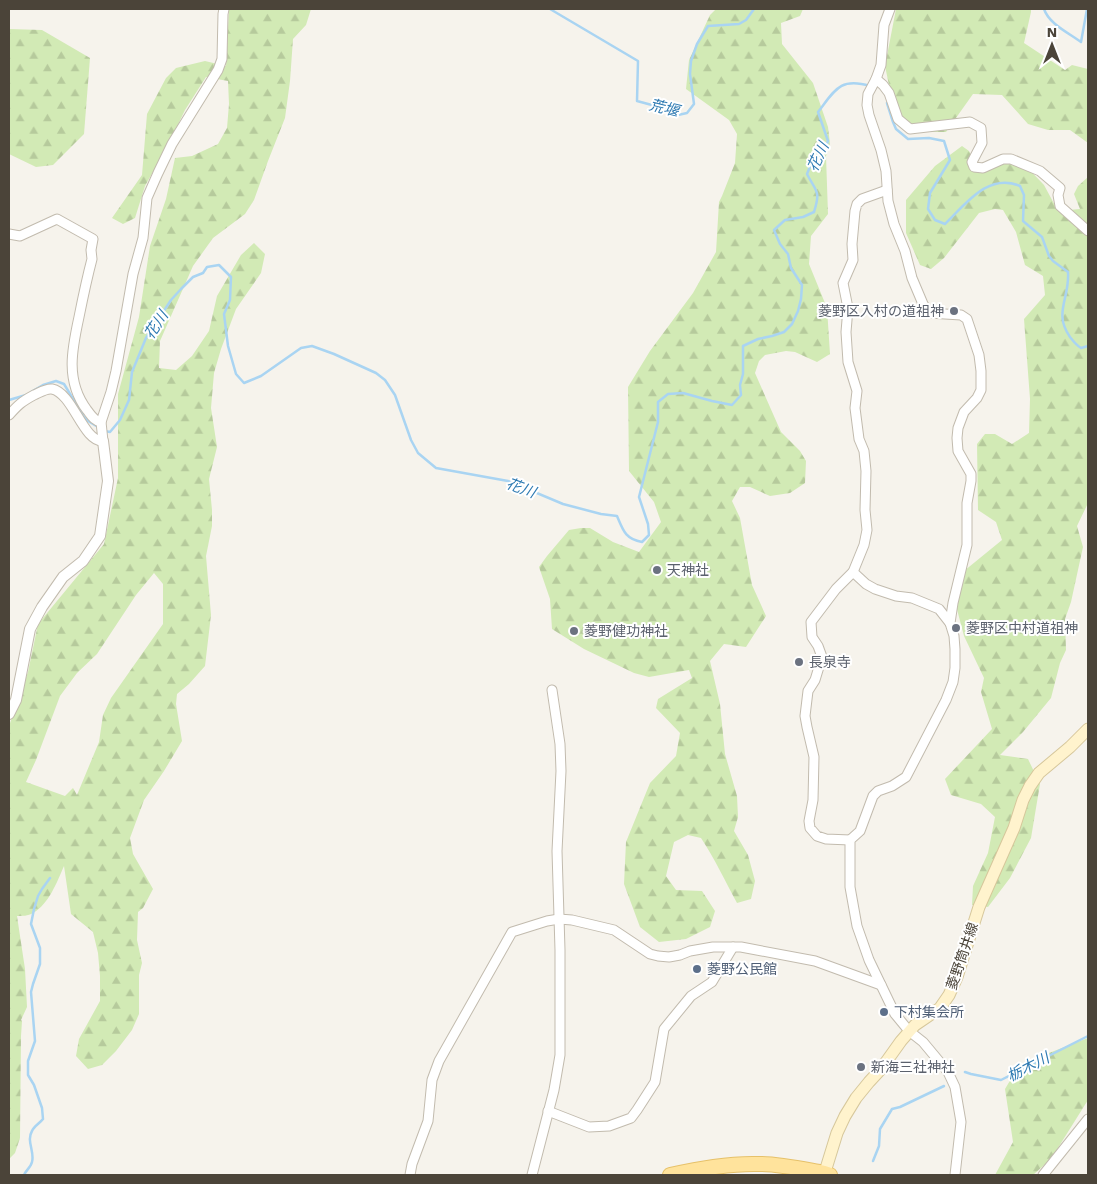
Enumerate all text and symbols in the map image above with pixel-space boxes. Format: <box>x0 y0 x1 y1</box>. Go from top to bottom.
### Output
north arrow <box>1027 20 1077 70</box>
text: N <box>1047 24 1057 40</box>
water label: 荒堰 <box>647 96 684 121</box>
water label: 花川 <box>804 138 833 174</box>
place label: 菱野区入村の道祖神 <box>818 303 944 319</box>
marker: 菱野区入村の道祖神 <box>948 305 960 317</box>
water label: 花川 <box>140 306 173 342</box>
water label: 花川 <box>504 474 540 502</box>
place label: 天神社 <box>667 562 709 578</box>
marker: 天神社 <box>651 564 663 576</box>
place label: 菱野区中村道祖神 <box>966 620 1078 636</box>
marker: 菱野区中村道祖神 <box>950 622 962 634</box>
place label: 菱野健功神社 <box>584 623 668 639</box>
marker: 菱野健功神社 <box>568 625 580 637</box>
place label: 長泉寺 <box>809 654 851 670</box>
marker: 長泉寺 <box>793 656 805 668</box>
street label: 菱野筒井線 <box>943 920 981 992</box>
place label: 菱野公民館 <box>707 961 777 977</box>
marker: 菱野公民館 <box>691 963 703 975</box>
place label: 下村集会所 <box>894 1004 964 1020</box>
marker: 下村集会所 <box>878 1006 890 1018</box>
water label: 栃木川 <box>1004 1048 1054 1085</box>
place label: 新海三社神社 <box>871 1059 955 1075</box>
marker: 新海三社神社 <box>855 1061 867 1073</box>

